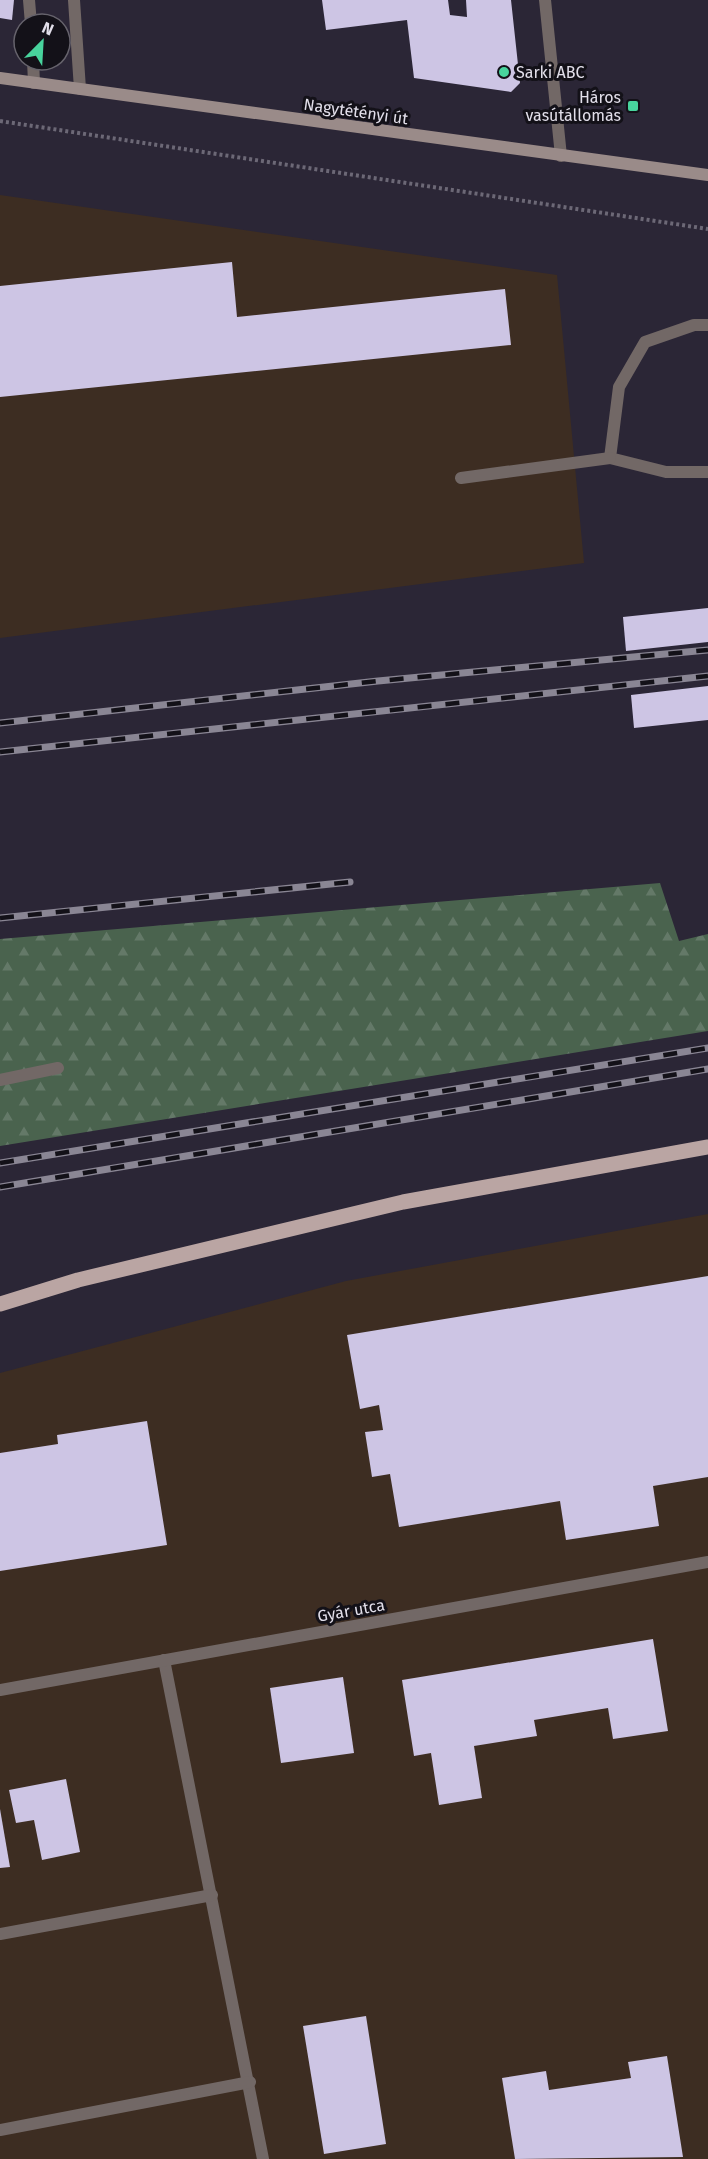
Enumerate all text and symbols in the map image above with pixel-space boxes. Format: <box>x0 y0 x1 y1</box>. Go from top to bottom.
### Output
north arrow <box>12 12 72 72</box>
text: N <box>39 18 57 40</box>
place label: Sarki ABC <box>516 63 584 82</box>
marker: Sarki ABC <box>497 65 511 79</box>
place label: Háros vasútállomás <box>525 88 621 125</box>
street label: Nagytétényi út <box>303 95 410 128</box>
marker: Háros vasútállomás <box>626 99 640 113</box>
street label: Gyár utca <box>316 1595 386 1626</box>

